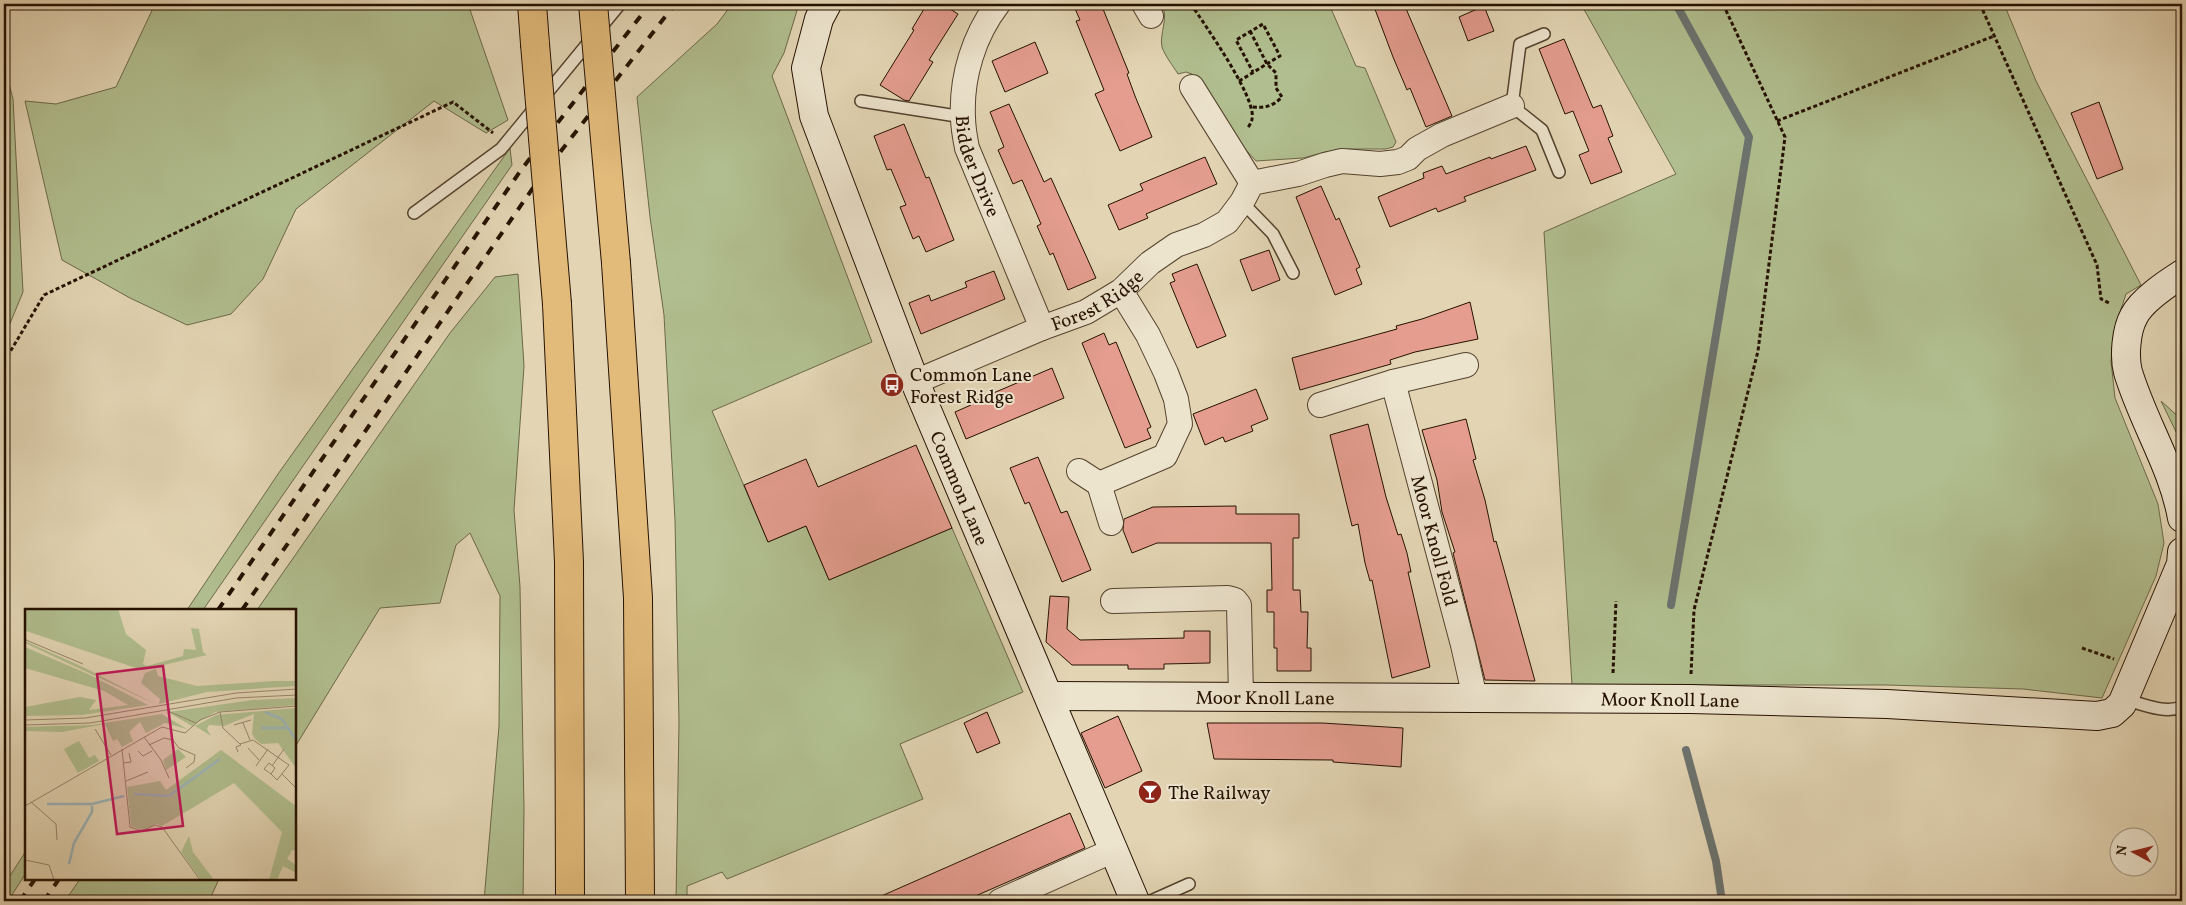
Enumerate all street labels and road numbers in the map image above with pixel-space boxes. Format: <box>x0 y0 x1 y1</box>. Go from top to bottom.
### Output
street label: Bidder Drive <box>948 115 1005 221</box>
street label: Forest Ridge <box>1048 265 1150 339</box>
street label: Common Lane <box>922 428 994 550</box>
street label: Moor Knoll Fold <box>1403 473 1463 609</box>
street label: Moor Knoll Lane <box>1195 686 1335 712</box>
street label: Moor Knoll Lane <box>1600 688 1740 715</box>

